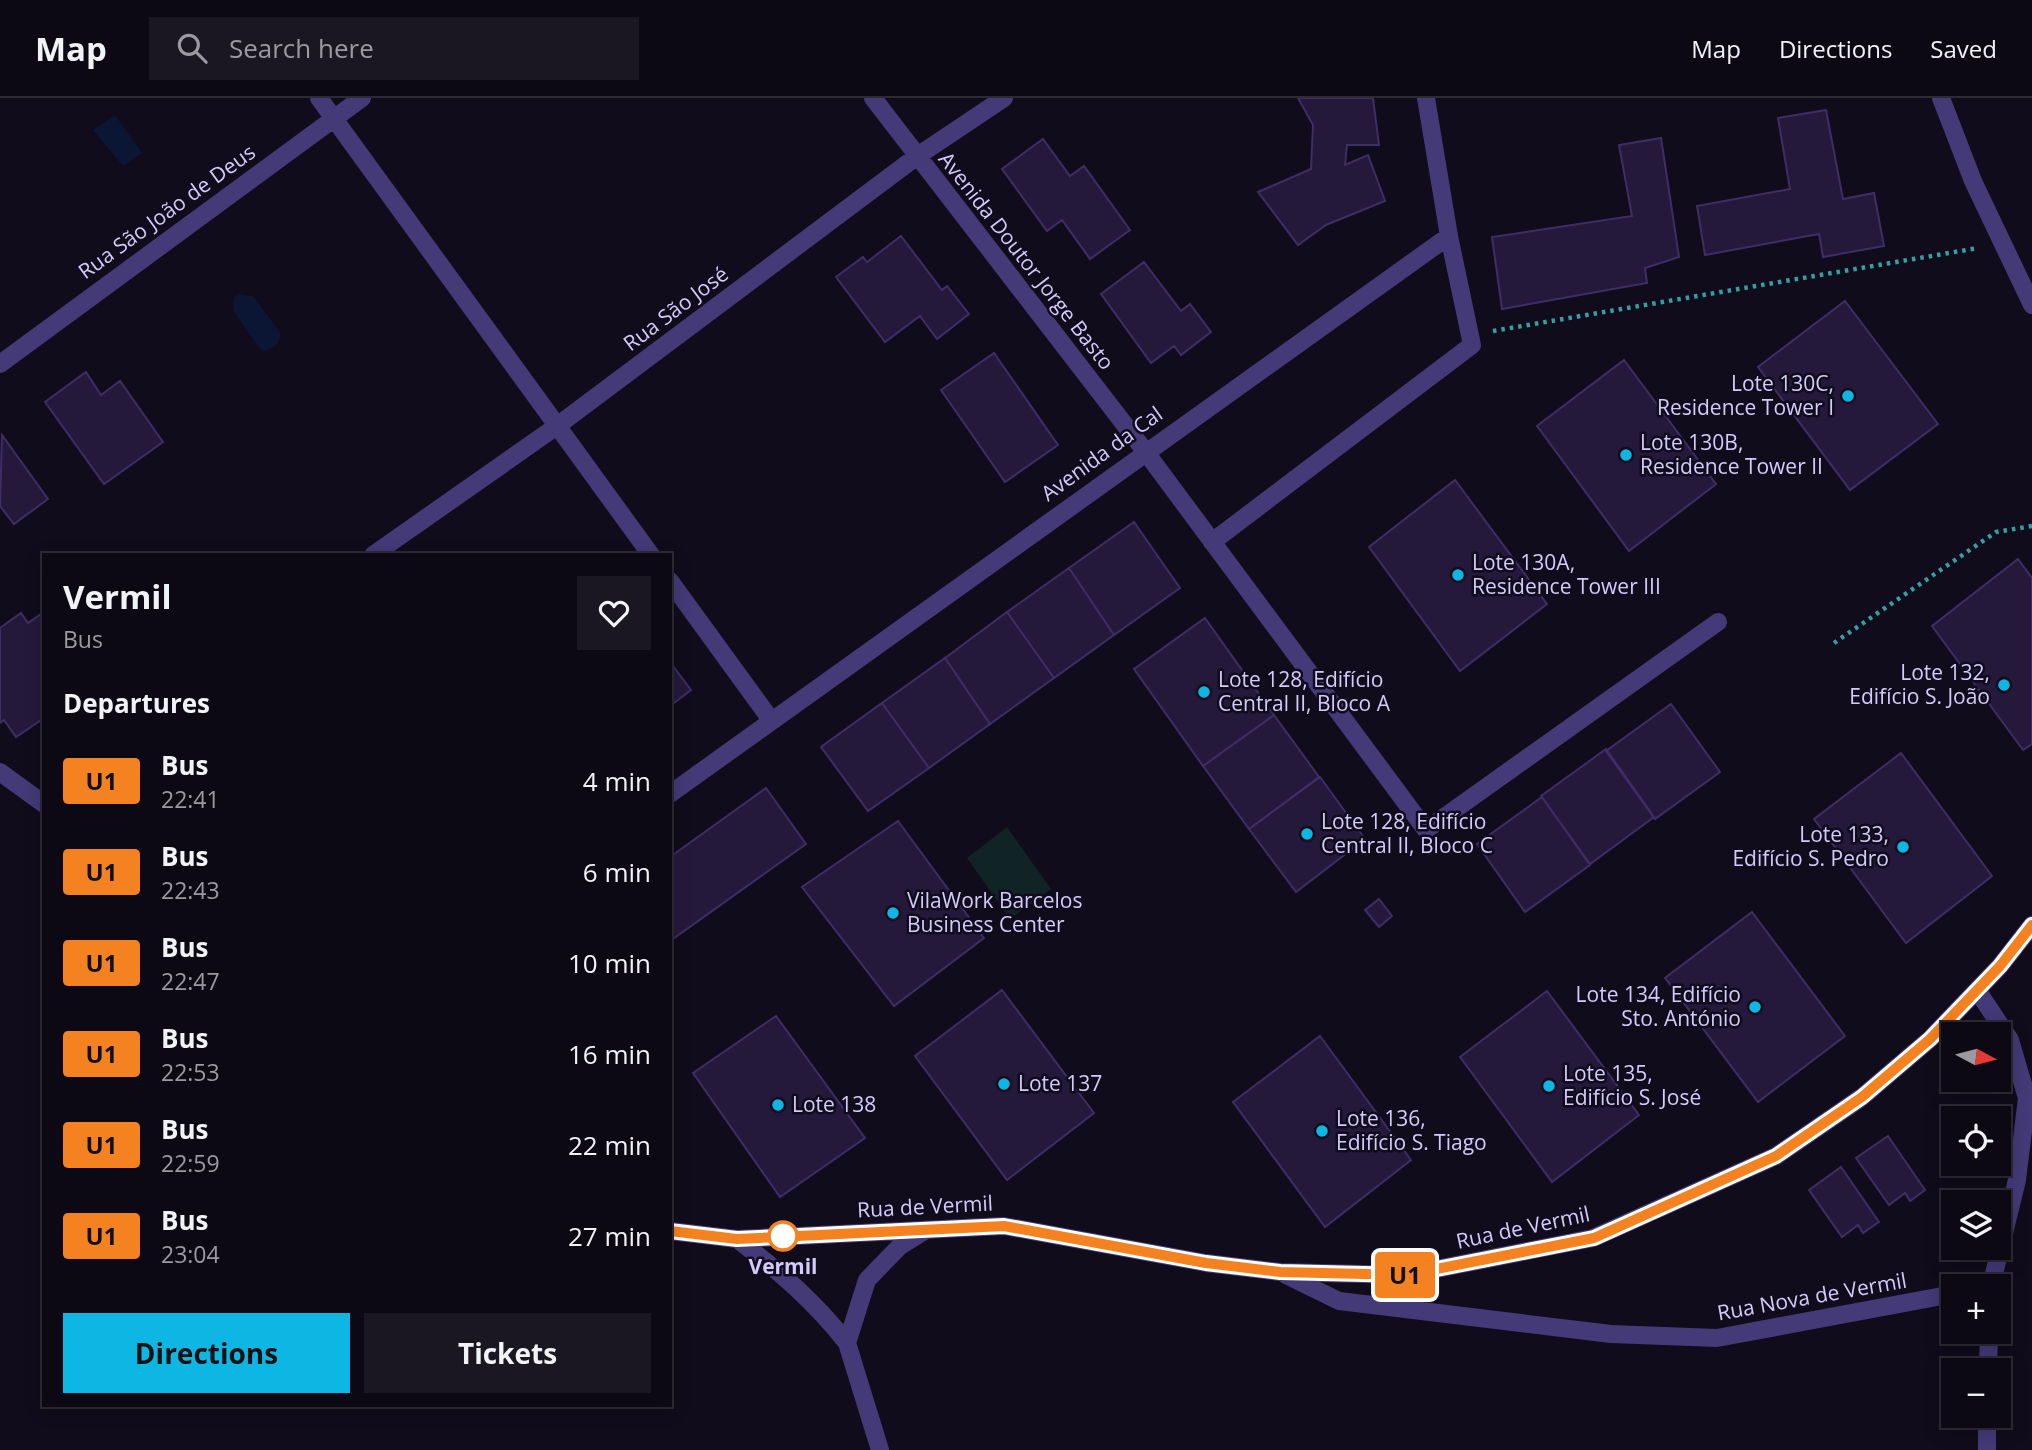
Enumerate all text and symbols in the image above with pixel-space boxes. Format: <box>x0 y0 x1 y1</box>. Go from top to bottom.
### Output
search box <box>149 17 639 80</box>
text: Map <box>35 26 107 71</box>
icon: search <box>173 29 211 67</box>
text: Search here <box>229 30 374 66</box>
text: Map <box>1691 32 1741 65</box>
text: Directions <box>1779 32 1892 65</box>
text: Saved <box>1930 32 1997 65</box>
street label: Rua São João de Deus <box>72 137 261 285</box>
street label: Avenida Doutor Jorge Basto <box>933 146 1121 375</box>
street label: Rua São José <box>617 260 733 357</box>
place label: Lote 130C, Residence Tower I <box>1657 369 1834 421</box>
marker: Lote 130C, Residence Tower I <box>1840 388 1856 404</box>
street label: Avenida da Cal <box>1035 400 1168 507</box>
place label: Lote 130B, Residence Tower II <box>1640 428 1823 480</box>
marker: Lote 130B, Residence Tower II <box>1618 447 1634 463</box>
place label: Lote 130A, Residence Tower III <box>1472 548 1661 600</box>
marker: Lote 130A, Residence Tower III <box>1450 567 1466 583</box>
text: Vermil <box>63 574 171 619</box>
button: heart <box>577 576 651 650</box>
text: Bus <box>63 623 103 655</box>
place label: Lote 132, Edifício S. João <box>1849 658 1990 710</box>
place label: Lote 128, Edifício Central II, Bloco A <box>1218 665 1391 717</box>
marker: Lote 132, Edifício S. João <box>1996 677 2012 693</box>
marker: Lote 128, Edifício Central II, Bloco A <box>1196 684 1212 700</box>
text: Departures <box>63 685 210 721</box>
text: Bus <box>161 747 208 783</box>
text: 4 min <box>583 763 651 799</box>
text: U1 <box>86 764 117 797</box>
text: 22:41 <box>161 783 220 815</box>
place label: Lote 128, Edifício Central II, Bloco C <box>1321 807 1493 859</box>
place label: Lote 133, Edifício S. Pedro <box>1732 820 1889 872</box>
marker: Lote 128, Edifício Central II, Bloco C <box>1299 826 1315 842</box>
text: Bus <box>161 838 208 874</box>
marker: Lote 133, Edifício S. Pedro <box>1895 839 1911 855</box>
text: 6 min <box>583 854 651 890</box>
text: U1 <box>86 855 117 888</box>
text: 22:43 <box>161 874 220 906</box>
place label: VilaWork Barcelos Business Center <box>907 886 1083 938</box>
marker: VilaWork Barcelos Business Center <box>885 905 901 921</box>
text: Bus <box>161 929 208 965</box>
text: 10 min <box>568 945 651 981</box>
text: U1 <box>86 946 117 979</box>
text: 22:47 <box>161 965 220 997</box>
place label: Lote 134, Edifício Sto. António <box>1576 980 1741 1032</box>
marker: Lote 134, Edifício Sto. António <box>1747 999 1763 1015</box>
text: Bus <box>161 1020 208 1056</box>
north arrow <box>1941 1022 2011 1092</box>
map controls <box>1941 1022 2011 1428</box>
text: 16 min <box>568 1036 651 1072</box>
text: U1 <box>86 1037 117 1070</box>
text: 22:53 <box>161 1056 220 1088</box>
place label: Lote 135, Edifício S. José <box>1563 1059 1701 1111</box>
place label: Lote 137 <box>1018 1069 1102 1097</box>
marker: Lote 137 <box>996 1076 1012 1092</box>
marker: Lote 135, Edifício S. José <box>1541 1078 1557 1094</box>
place label: Lote 138 <box>792 1090 876 1118</box>
marker: Lote 138 <box>770 1097 786 1113</box>
place label: Lote 136, Edifício S. Tiago <box>1336 1104 1487 1156</box>
button: locate <box>1941 1106 2011 1176</box>
text: Bus <box>161 1111 208 1147</box>
marker: Lote 136, Edifício S. Tiago <box>1314 1123 1330 1139</box>
text: 22 min <box>568 1127 651 1163</box>
text: U1 <box>86 1128 117 1161</box>
text: 22:59 <box>161 1147 220 1179</box>
street label: Rua de Vermil <box>856 1188 994 1224</box>
button: layers <box>1941 1190 2011 1260</box>
street label: Rua de Vermil <box>1453 1199 1592 1255</box>
text: Bus <box>161 1202 208 1238</box>
text: 27 min <box>568 1218 651 1254</box>
text: U1 <box>86 1219 117 1252</box>
marker: Vermil <box>768 1221 798 1251</box>
text: 23:04 <box>161 1238 220 1270</box>
place label: Vermil <box>748 1252 818 1280</box>
line badge: U1 <box>1374 1252 1436 1298</box>
text: U1 <box>1389 1258 1421 1291</box>
street label: Rua Nova de Vermil <box>1715 1266 1909 1326</box>
button: + <box>1941 1274 2011 1344</box>
button: Directions <box>63 1313 350 1393</box>
button: Tickets <box>364 1313 651 1393</box>
button: − <box>1941 1358 2011 1428</box>

